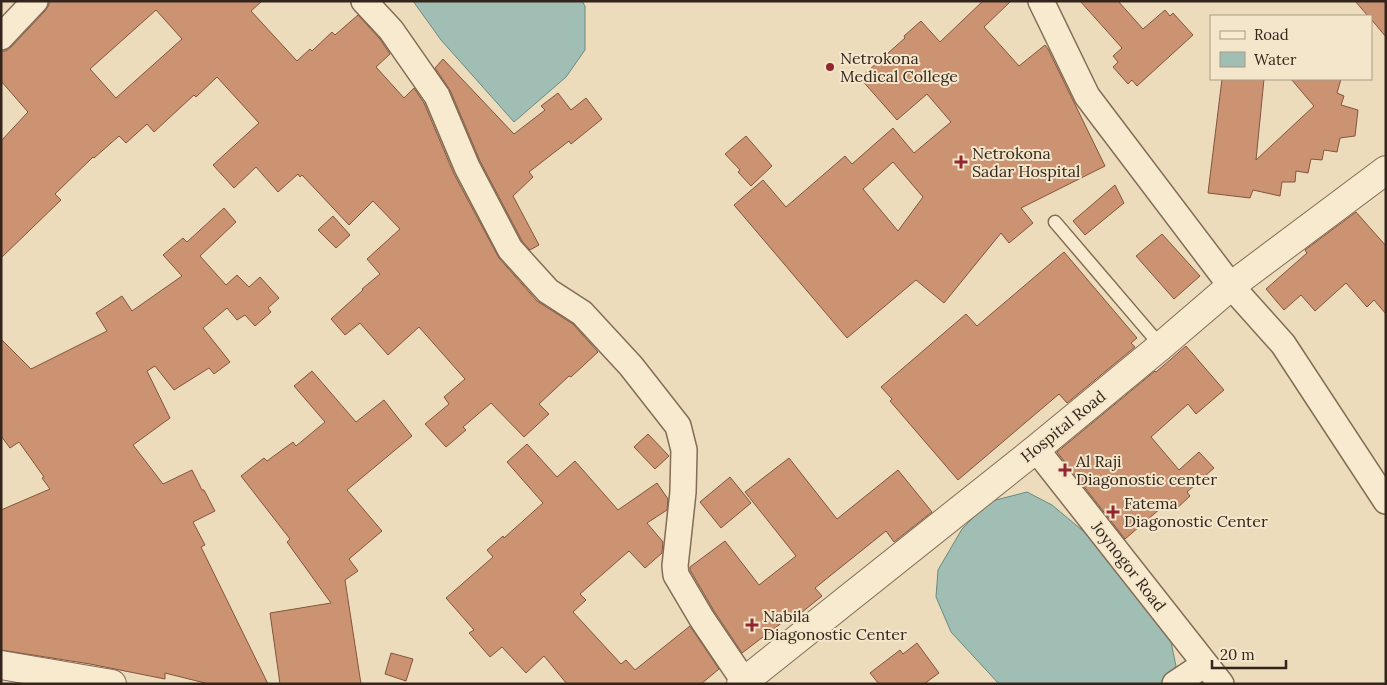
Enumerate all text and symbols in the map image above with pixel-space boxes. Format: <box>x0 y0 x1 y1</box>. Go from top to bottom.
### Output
legend <box>1210 15 1372 80</box>
text: Road <box>1254 25 1289 44</box>
place label: Netrokona Medical College <box>840 48 958 86</box>
text: Water <box>1254 50 1297 69</box>
marker: Netrokona Medical College <box>824 61 836 73</box>
place label: Netrokona Sadar Hospital <box>972 143 1080 181</box>
marker: Netrokona Sadar Hospital <box>954 155 968 169</box>
street label: Hospital Road <box>1017 385 1110 466</box>
place label: Al Raji Diagonostic center <box>1075 451 1217 489</box>
marker: Al Raji Diagonostic center <box>1058 463 1072 477</box>
place label: Fatema Diagonostic Center <box>1124 493 1268 531</box>
marker: Fatema Diagonostic Center <box>1106 505 1120 519</box>
street label: Joynogor Road <box>1087 516 1171 615</box>
place label: Nabila Diagonostic Center <box>763 606 907 644</box>
marker: Nabila Diagonostic Center <box>745 618 759 632</box>
scale bar <box>1212 638 1286 670</box>
text: 20 m <box>1220 645 1255 664</box>

